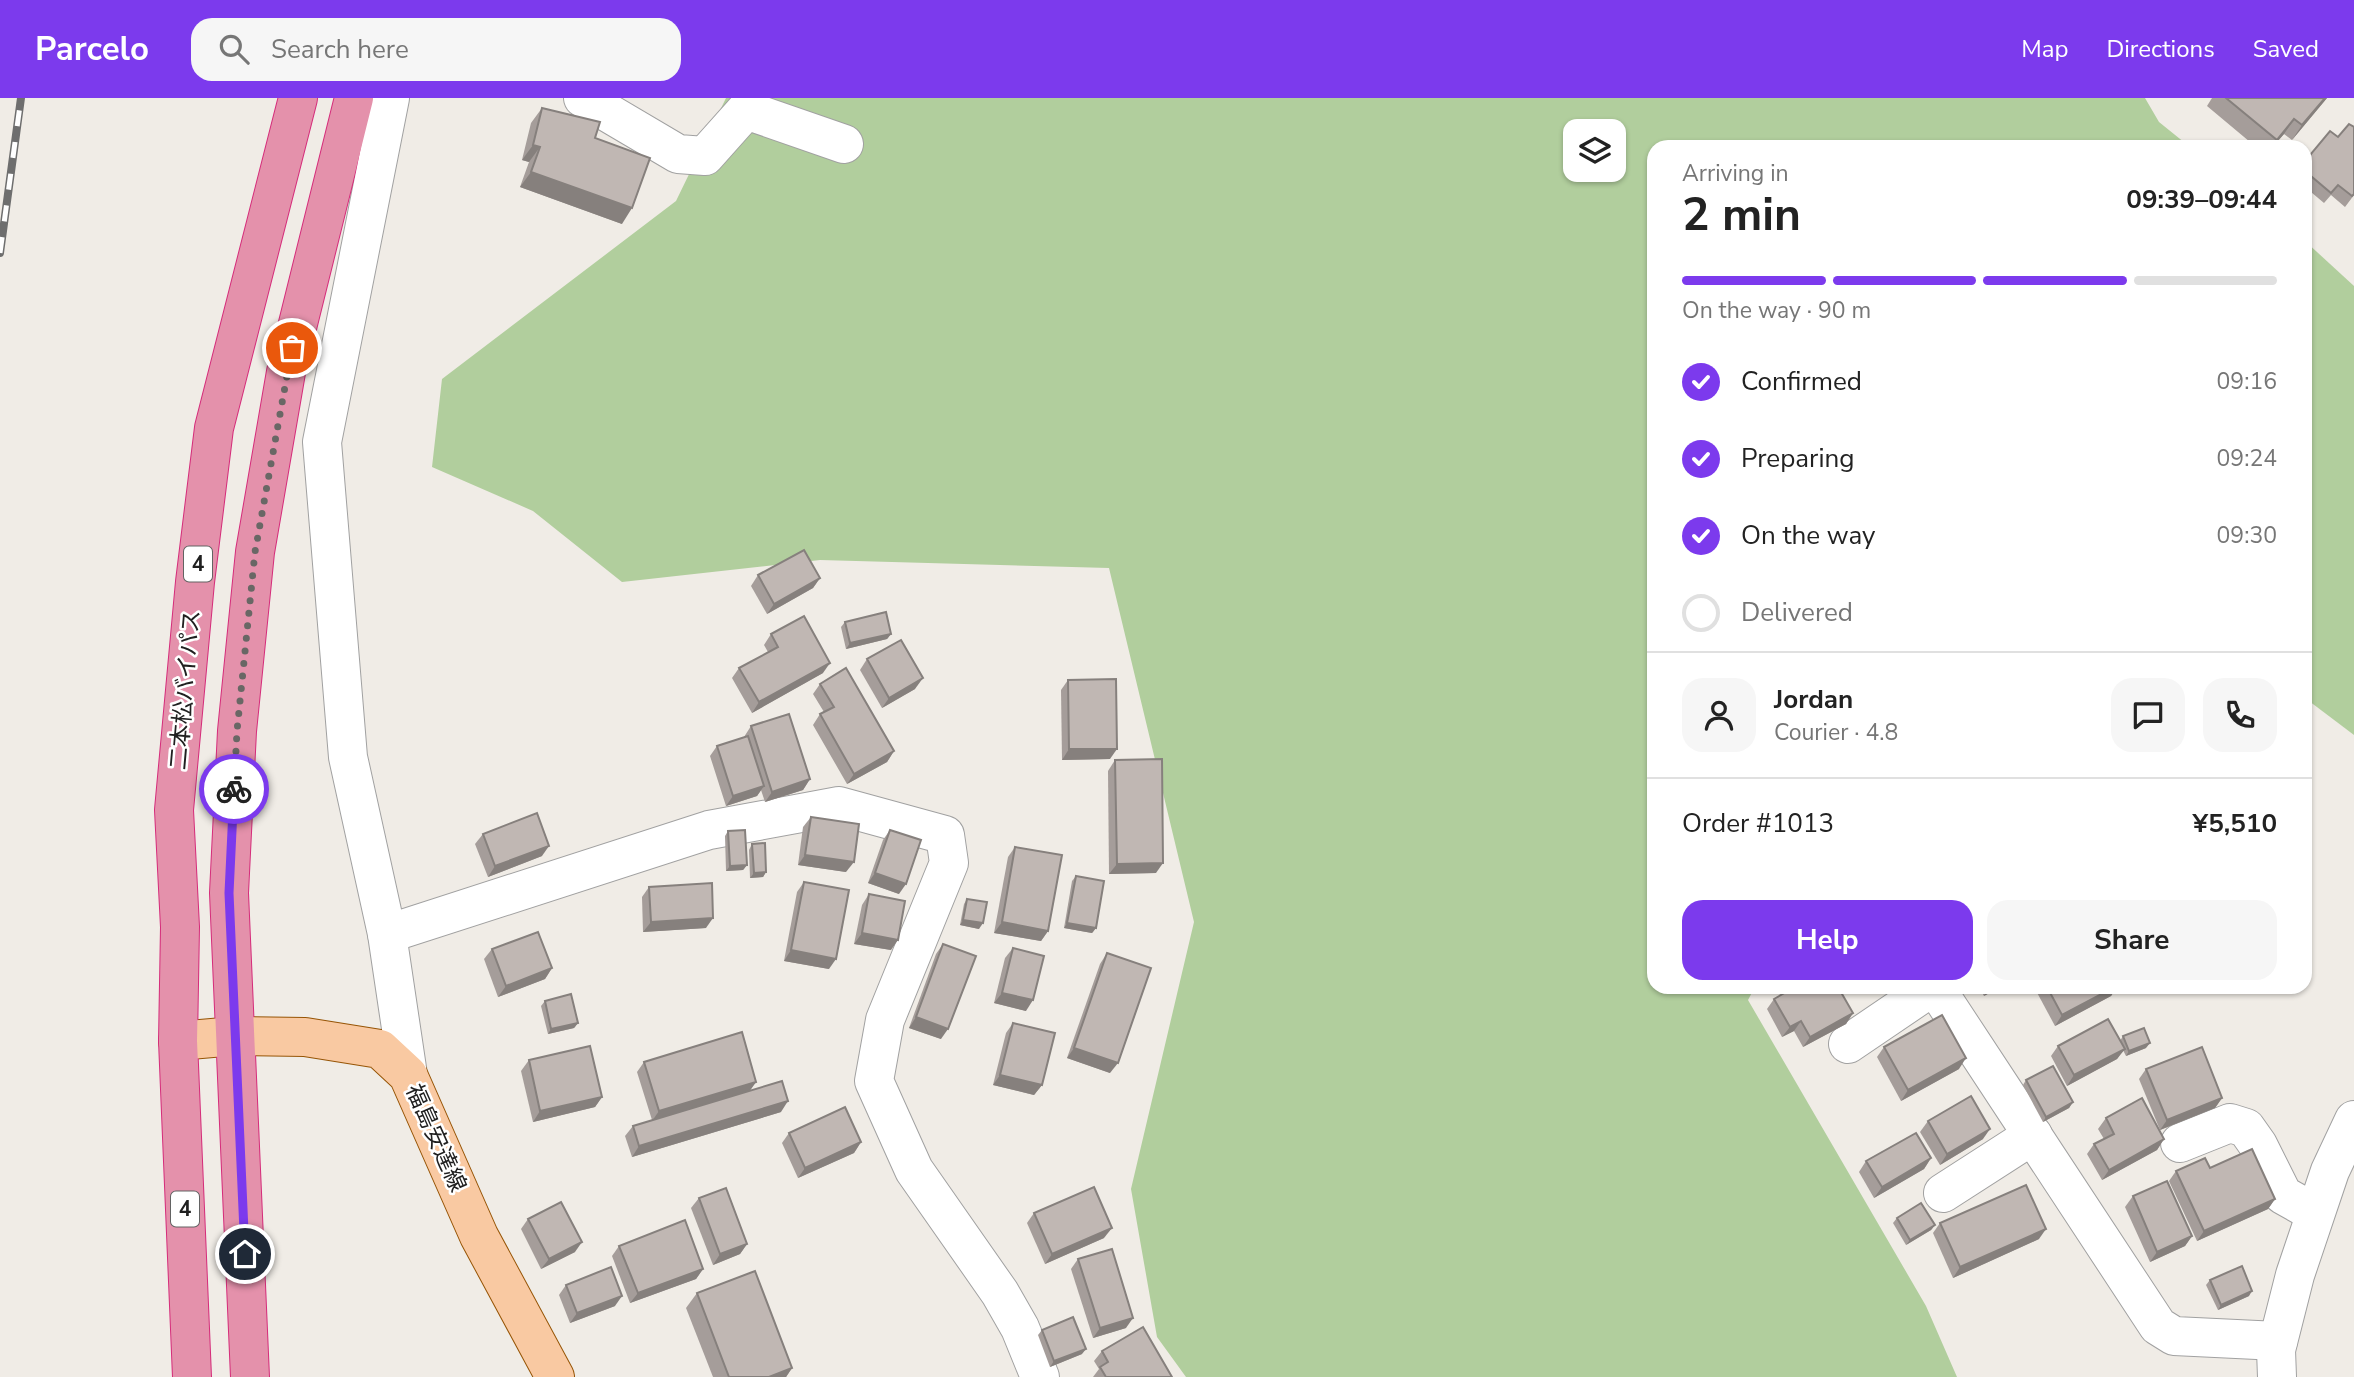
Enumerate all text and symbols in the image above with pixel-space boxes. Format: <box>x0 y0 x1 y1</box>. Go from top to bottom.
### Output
search box <box>191 18 681 81</box>
text: Parcelo <box>35 27 149 72</box>
icon: search <box>215 30 253 68</box>
text: Search here <box>271 32 409 67</box>
text: Map <box>2021 33 2068 65</box>
text: Directions <box>2106 33 2215 65</box>
text: Saved <box>2253 33 2319 65</box>
map controls <box>1563 119 1626 182</box>
button: layers <box>1563 119 1626 182</box>
text: Arriving in <box>1682 158 1789 189</box>
text: 09:39–09:44 <box>2126 182 2277 217</box>
text: 2 min <box>1682 183 1801 246</box>
text: On the way · 90 m <box>1682 295 1871 326</box>
pin <box>262 318 322 378</box>
icon: bag <box>273 329 311 367</box>
icon: check <box>1682 363 1720 401</box>
text: Confirmed <box>1741 364 1862 399</box>
text: 09:16 <box>2217 366 2277 397</box>
icon: check <box>1682 440 1720 478</box>
text: Preparing <box>1741 441 1854 476</box>
text: 09:24 <box>2217 443 2277 474</box>
icon: check <box>1682 517 1720 555</box>
text: On the way <box>1741 518 1875 553</box>
text: 09:30 <box>2217 520 2277 551</box>
road number: 4 <box>184 546 212 582</box>
text: Delivered <box>1741 595 1853 630</box>
street label: 二本松バイパス <box>163 609 207 771</box>
button: person <box>1682 678 1756 752</box>
button: chat <box>2111 678 2185 752</box>
button: phone <box>2203 678 2277 752</box>
text: Jordan <box>1774 682 1853 717</box>
text: Courier · 4.8 <box>1774 717 1898 748</box>
courier <box>199 754 269 824</box>
icon: bike <box>215 770 253 808</box>
text: Order #1013 <box>1682 806 1834 841</box>
text: ¥5,510 <box>2193 806 2277 841</box>
button: Help <box>1682 900 1973 980</box>
button: Share <box>1987 900 2277 980</box>
street label: 福島安達線 <box>398 1079 474 1197</box>
road number: 4 <box>171 1192 199 1226</box>
pin <box>215 1224 275 1284</box>
icon: home <box>226 1235 264 1273</box>

